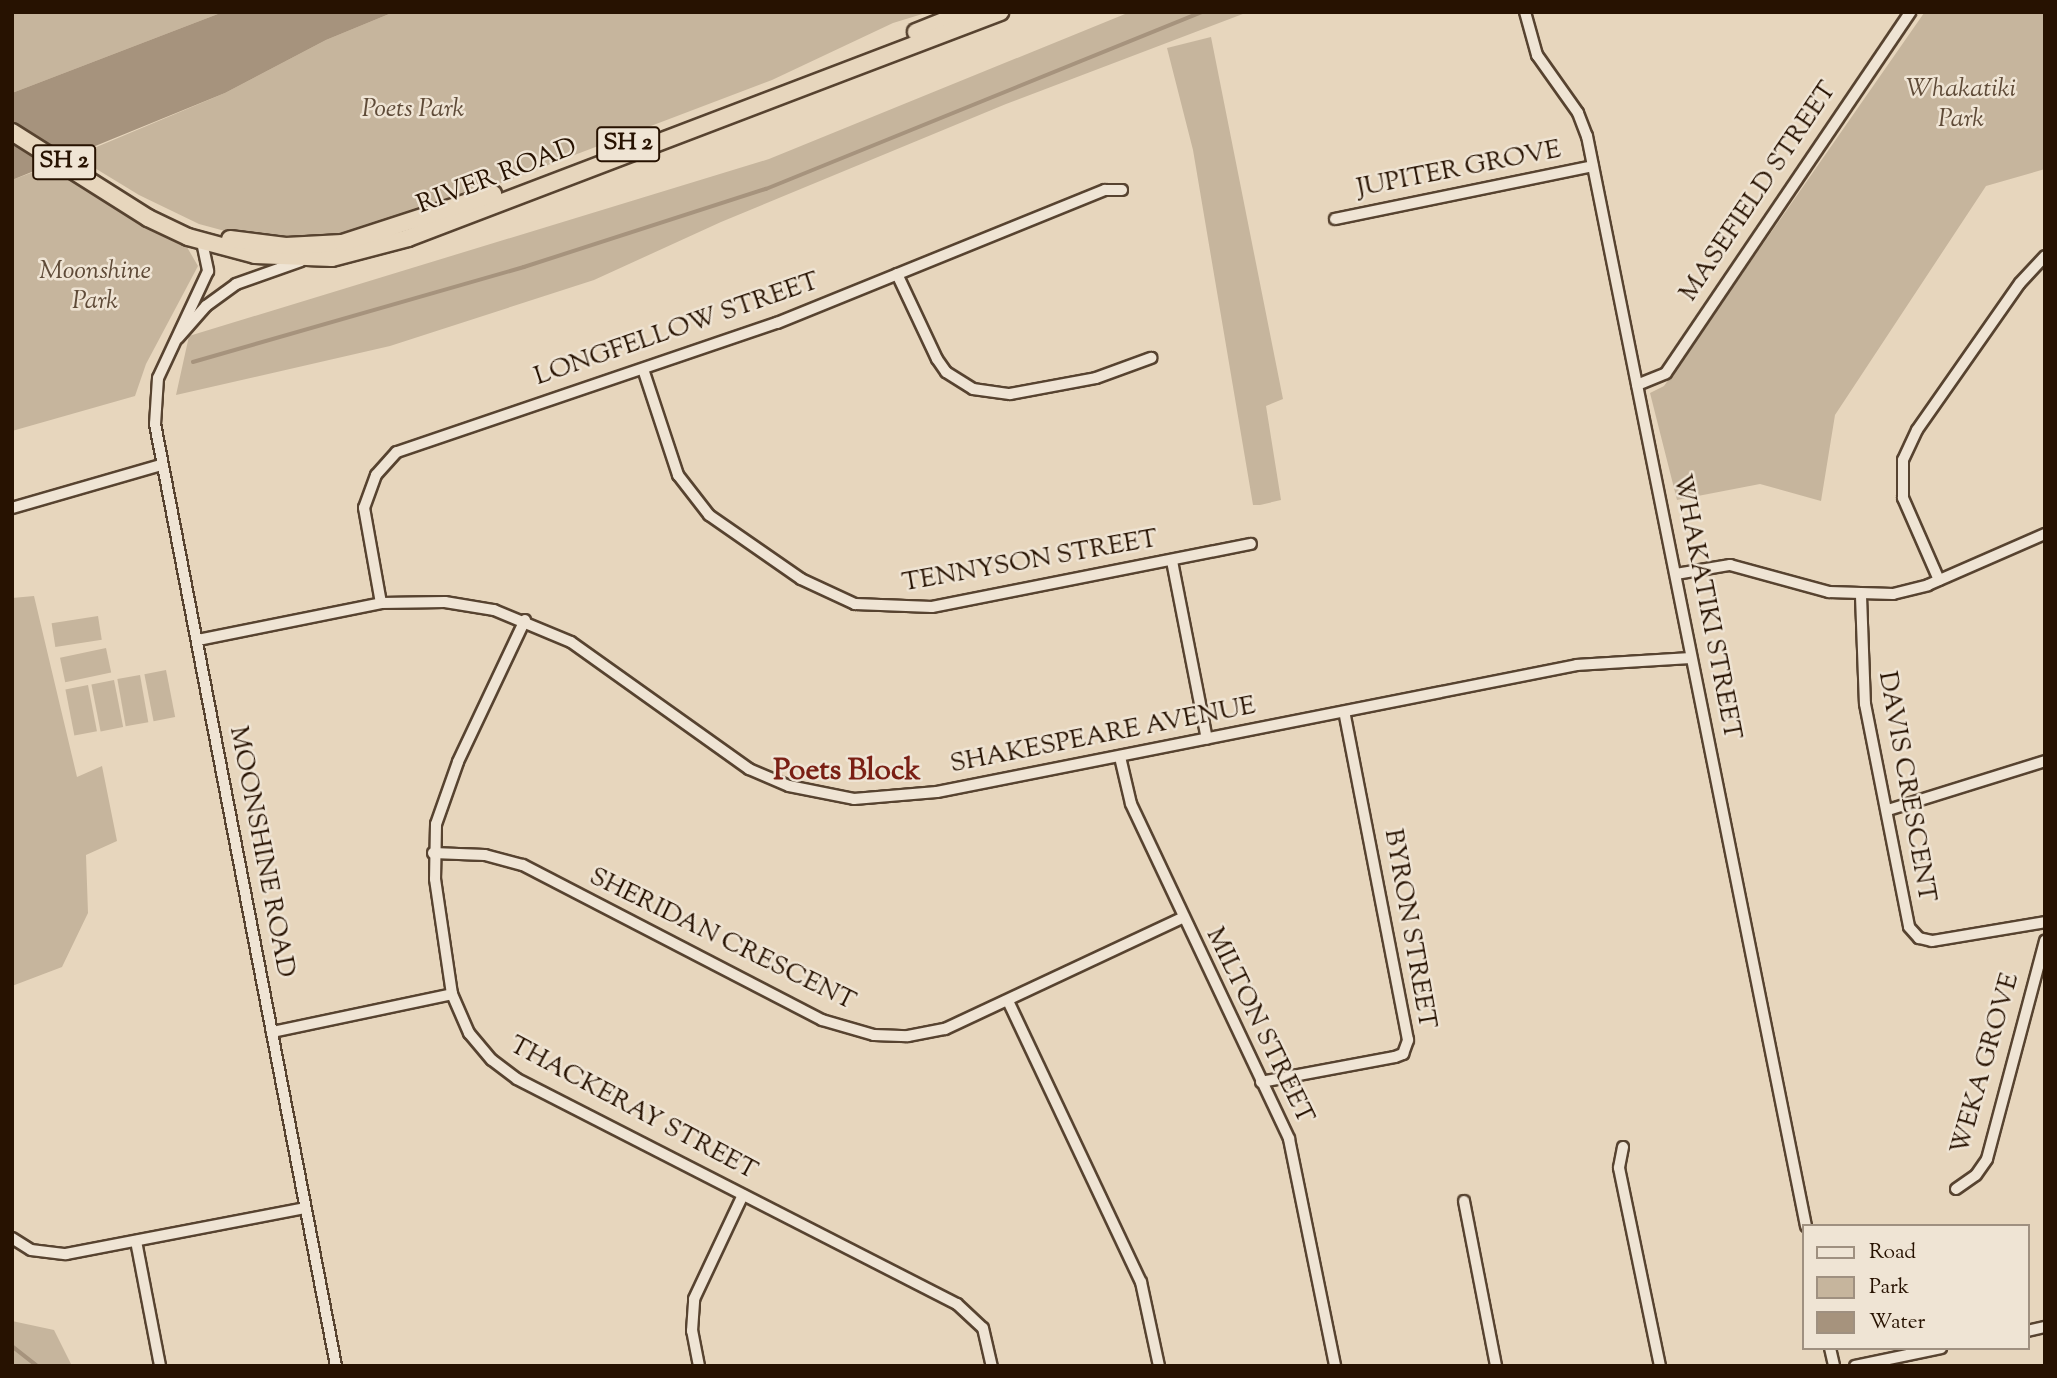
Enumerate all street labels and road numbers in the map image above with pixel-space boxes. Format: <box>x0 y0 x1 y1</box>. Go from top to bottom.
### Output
street label: MASEFIELD STREET <box>1674 76 1844 308</box>
road number: SH 2 <box>595 124 661 164</box>
street label: RIVER ROAD <box>413 132 581 222</box>
street label: JUPITER GROVE <box>1354 135 1564 205</box>
road number: SH 2 <box>31 142 97 182</box>
street label: LONGFELLOW STREET <box>531 267 823 393</box>
street label: WHAKATIKI STREET <box>1665 471 1747 743</box>
street label: TENNYSON STREET <box>900 524 1160 600</box>
street label: DAVIS CRESCENT <box>1870 669 1942 905</box>
street label: SHAKESPEARE AVENUE <box>948 691 1258 781</box>
street label: MOONSHINE ROAD <box>221 724 301 980</box>
street label: BYRON STREET <box>1376 827 1442 1031</box>
street label: SHERIDAN CRESCENT <box>584 862 860 1018</box>
street label: MILTON STREET <box>1198 923 1320 1129</box>
street label: WEKA GROVE <box>1945 970 2027 1158</box>
street label: THACKERAY STREET <box>504 1030 762 1188</box>

